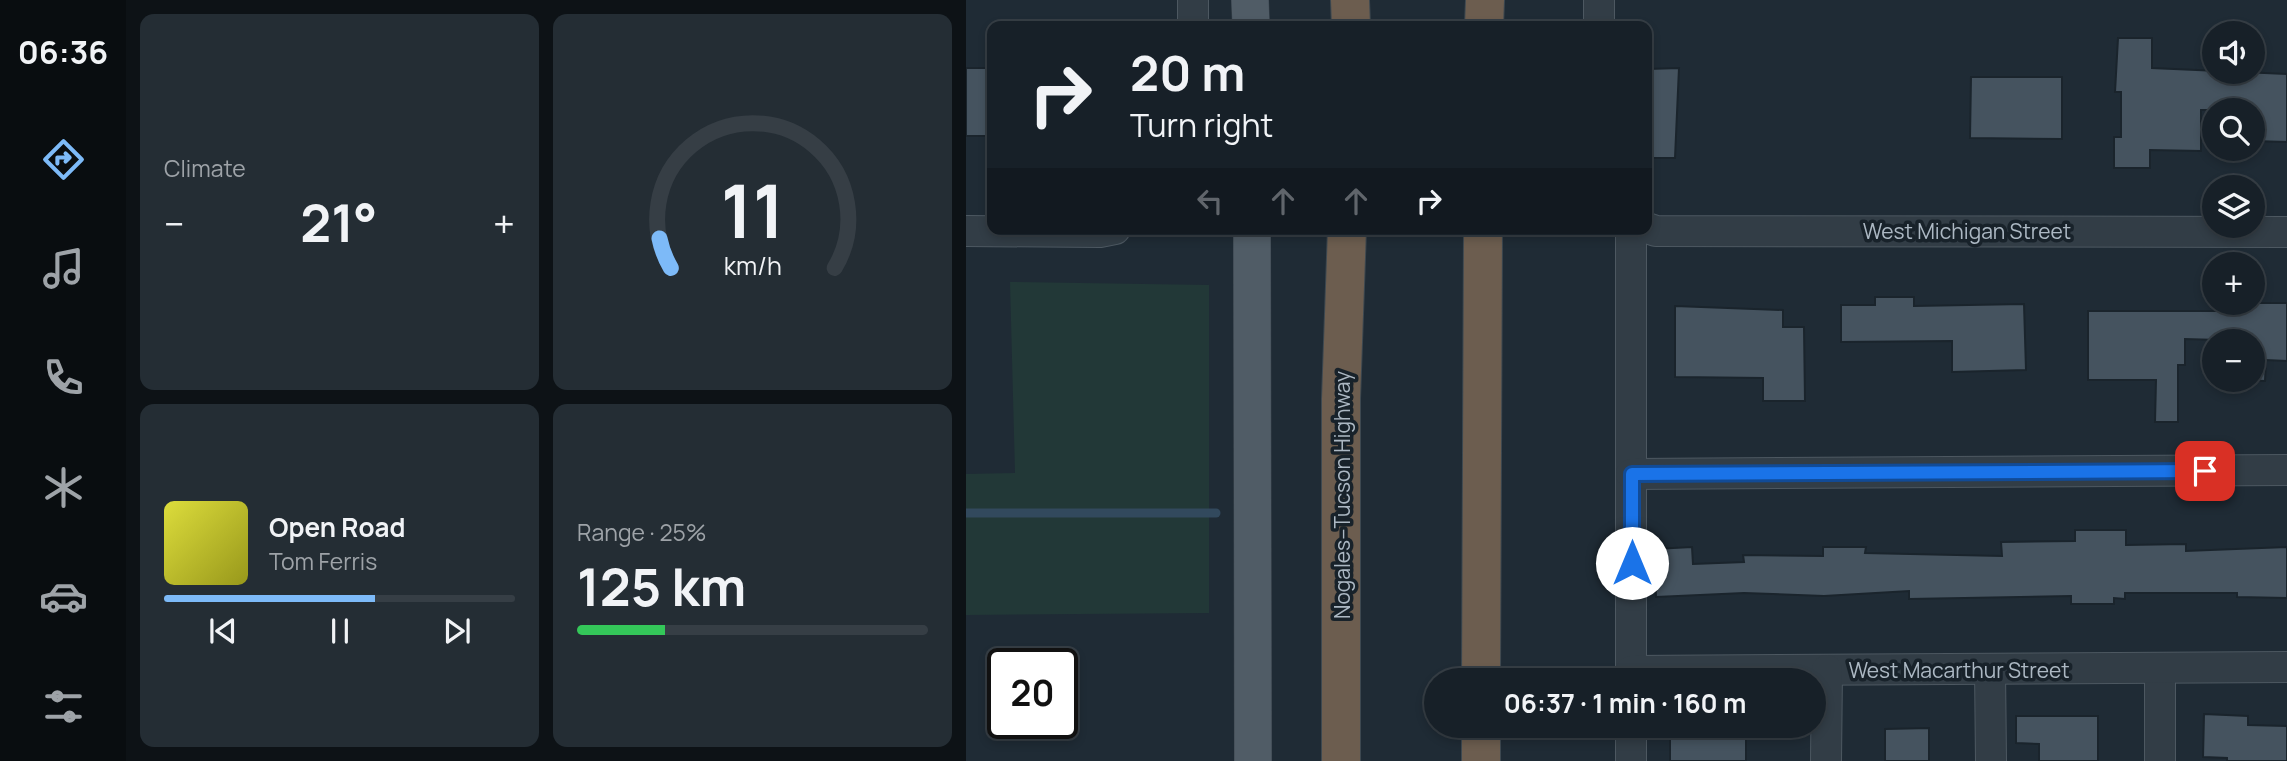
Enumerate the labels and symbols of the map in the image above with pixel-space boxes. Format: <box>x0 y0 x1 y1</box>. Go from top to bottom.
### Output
street label: West Michigan Street <box>1863 217 2071 245</box>
street label: Nogales–Tucson Highway <box>1328 371 1356 619</box>
pin <box>2175 441 2235 501</box>
position arrow <box>1595 526 1669 600</box>
speed limit sign: 20 <box>987 648 1078 739</box>
street label: West Macarthur Street <box>1848 656 2070 684</box>

